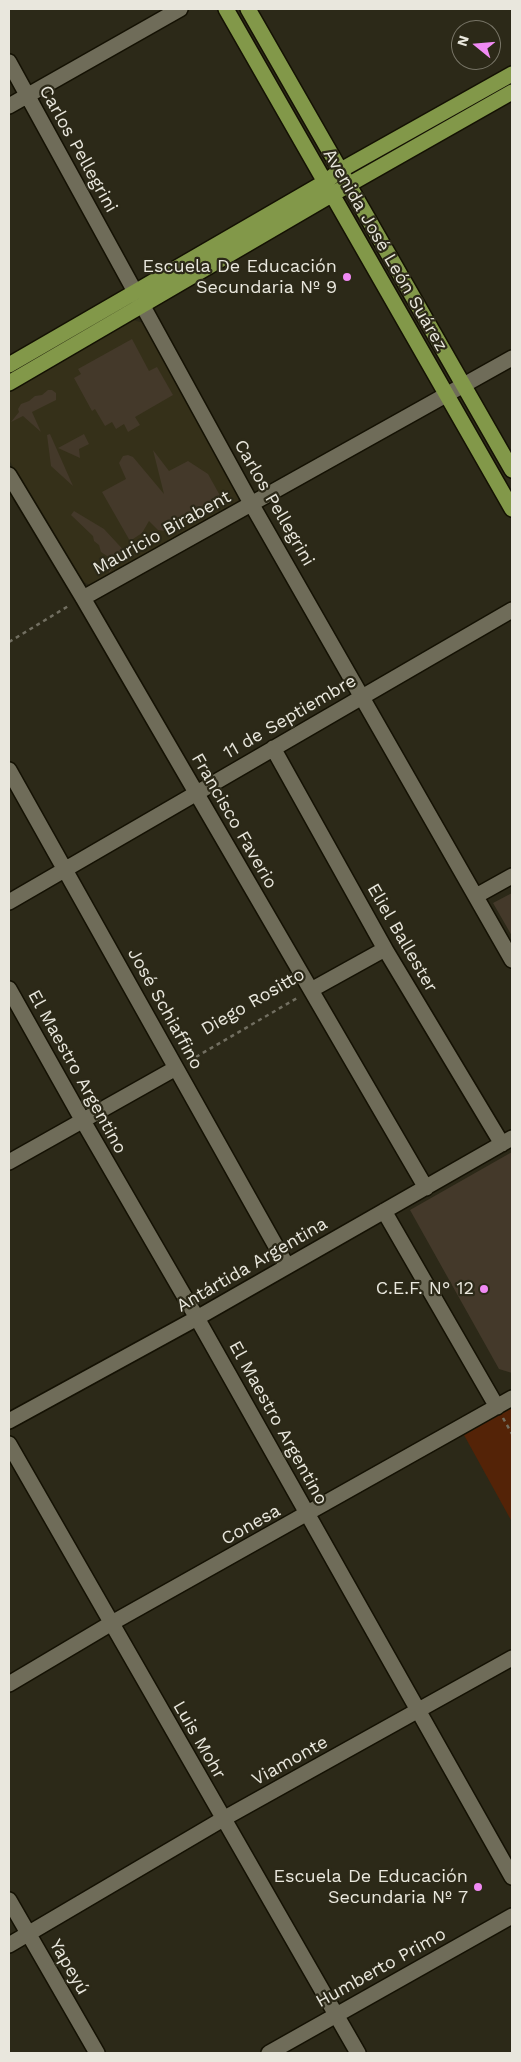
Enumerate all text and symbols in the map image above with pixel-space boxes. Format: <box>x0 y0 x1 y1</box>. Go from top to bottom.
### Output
north arrow <box>451 20 501 70</box>
text: N <box>453 34 472 48</box>
street label: Carlos Pellegrini <box>34 82 122 216</box>
street label: Avenida José León Suárez <box>318 145 452 355</box>
place label: Escuela De Educación Secundaria Nº 9 <box>143 256 337 298</box>
marker: Escuela De Educación Secundaria Nº 9 <box>341 271 353 283</box>
street label: Carlos Pellegrini <box>229 436 319 570</box>
street label: Mauricio Birabent <box>89 486 235 580</box>
street label: 11 de Septiembre <box>220 670 360 764</box>
street label: Francisco Faverio <box>186 749 282 893</box>
street label: Eliel Ballester <box>362 880 442 996</box>
street label: José Schiaffino <box>123 945 207 1073</box>
street label: Diego Rositto <box>197 964 309 1040</box>
street label: El Maestro Argentino <box>23 986 131 1158</box>
street label: Antártida Argentina <box>173 1213 331 1317</box>
place label: C.E.F. N° 12 <box>376 1278 474 1300</box>
marker: C.E.F. N° 12 <box>478 1283 490 1295</box>
street label: El Maestro Argentino <box>224 1337 332 1509</box>
street label: Conesa <box>218 1500 284 1550</box>
street label: Luis Mohr <box>168 1697 230 1783</box>
street label: Viamonte <box>248 1731 332 1791</box>
place label: Escuela De Educación Secundaria Nº 7 <box>274 1866 468 1908</box>
marker: Escuela De Educación Secundaria Nº 7 <box>472 1881 484 1893</box>
street label: Humberto Primo <box>312 1923 450 2013</box>
street label: Yapeyú <box>45 1935 93 1999</box>

